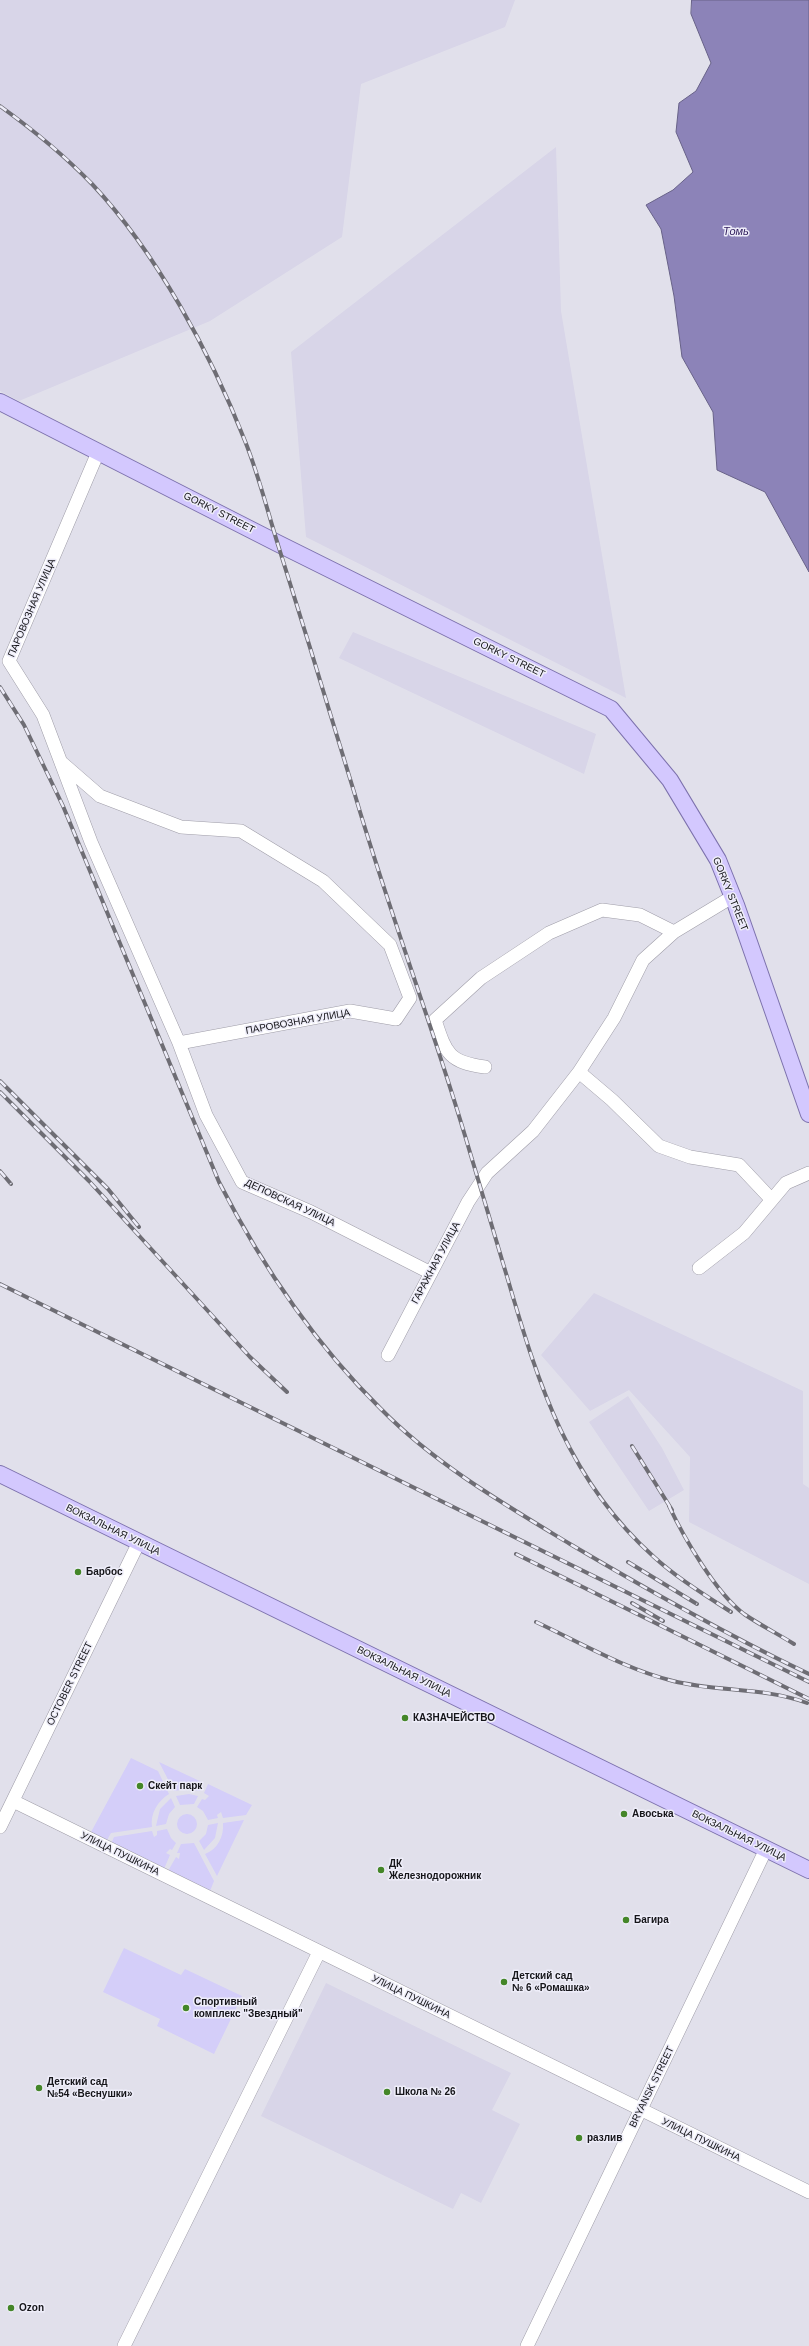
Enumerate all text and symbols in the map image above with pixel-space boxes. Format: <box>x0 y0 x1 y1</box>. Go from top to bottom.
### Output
water label: Томь <box>723 225 749 239</box>
street label: GORKY STREET <box>181 490 257 536</box>
street label: ПАРОВОЗНАЯ УЛИЦА <box>6 557 58 659</box>
street label: GORKY STREET <box>471 635 547 681</box>
street label: GORKY STREET <box>710 855 750 933</box>
street label: ПАРОВОЗНАЯ УЛИЦА <box>245 1007 351 1037</box>
street label: ДЕПОВСКАЯ УЛИЦА <box>243 1177 337 1229</box>
street label: ГАРАЖНАЯ УЛИЦА <box>409 1220 463 1306</box>
street label: ВОКЗАЛЬНАЯ УЛИЦА <box>64 1502 162 1558</box>
place label: Барбос <box>86 1566 123 1578</box>
marker: Барбос <box>73 1567 83 1577</box>
street label: OCTOBER STREET <box>45 1640 95 1728</box>
street label: ВОКЗАЛЬНАЯ УЛИЦА <box>355 1644 453 1700</box>
place label: КАЗНАЧЕЙСТВО <box>413 1712 495 1724</box>
marker: КАЗНАЧЕЙСТВО <box>400 1713 410 1723</box>
place label: Скейт парк <box>148 1780 202 1792</box>
marker: Скейт парк <box>135 1781 145 1791</box>
place label: Авоська <box>632 1808 673 1820</box>
street label: ВОКЗАЛЬНАЯ УЛИЦА <box>690 1808 788 1864</box>
marker: Авоська <box>619 1809 629 1819</box>
street label: УЛИЦА ПУШКИНА <box>79 1830 161 1878</box>
place label: ДК Железнодорожник <box>389 1858 481 1882</box>
marker: ДК Железнодорожник <box>376 1865 386 1875</box>
place label: Багира <box>634 1914 669 1926</box>
marker: Багира <box>621 1915 631 1925</box>
place label: Детский сад № 6 «Ромашка» <box>512 1970 590 1994</box>
street label: УЛИЦА ПУШКИНА <box>370 1973 452 2021</box>
marker: Детский сад № 6 «Ромашка» <box>499 1977 509 1987</box>
place label: Спортивный комплекс "Звездный" <box>194 1996 303 2020</box>
marker: Спортивный комплекс "Звездный" <box>181 2003 191 2013</box>
street label: BRYANSK STREET <box>627 2044 677 2130</box>
place label: Детский сад №54 «Веснушки» <box>47 2076 132 2100</box>
marker: Детский сад №54 «Веснушки» <box>34 2083 44 2093</box>
place label: Школа № 26 <box>395 2086 456 2098</box>
marker: Школа № 26 <box>382 2087 392 2097</box>
street label: УЛИЦА ПУШКИНА <box>660 2116 742 2164</box>
place label: разлив <box>587 2132 622 2144</box>
marker: разлив <box>574 2133 584 2143</box>
place label: Ozon <box>19 2302 44 2314</box>
marker: Ozon <box>6 2303 16 2313</box>

